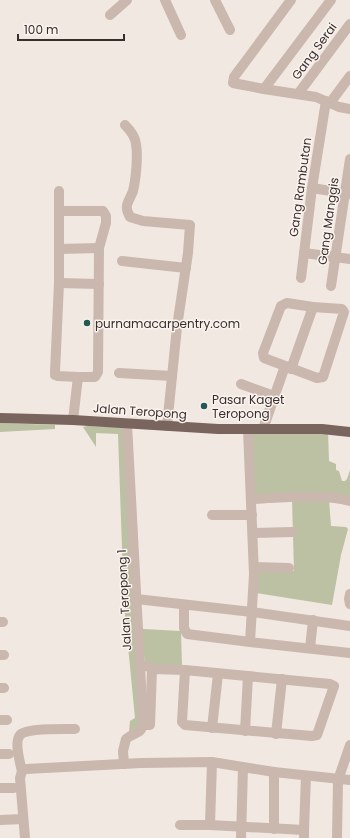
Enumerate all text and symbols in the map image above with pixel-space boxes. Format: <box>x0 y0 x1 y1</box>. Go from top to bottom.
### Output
scale bar <box>18 16 124 42</box>
street label: Gang Serai <box>288 19 340 83</box>
text: 100 m <box>24 21 58 38</box>
street label: Gang Rambutan <box>285 136 315 238</box>
street label: Gang Manggis <box>313 176 343 266</box>
place label: purnamacarpentry.com <box>95 315 240 332</box>
marker: purnamacarpentry.com <box>82 318 92 328</box>
place label: Pasar Kaget Teropong <box>212 391 284 422</box>
street label: Jalan Teropong <box>92 399 188 423</box>
marker: Pasar Kaget Teropong <box>199 401 209 411</box>
street label: Jalan Teropong 1 <box>113 549 135 651</box>

